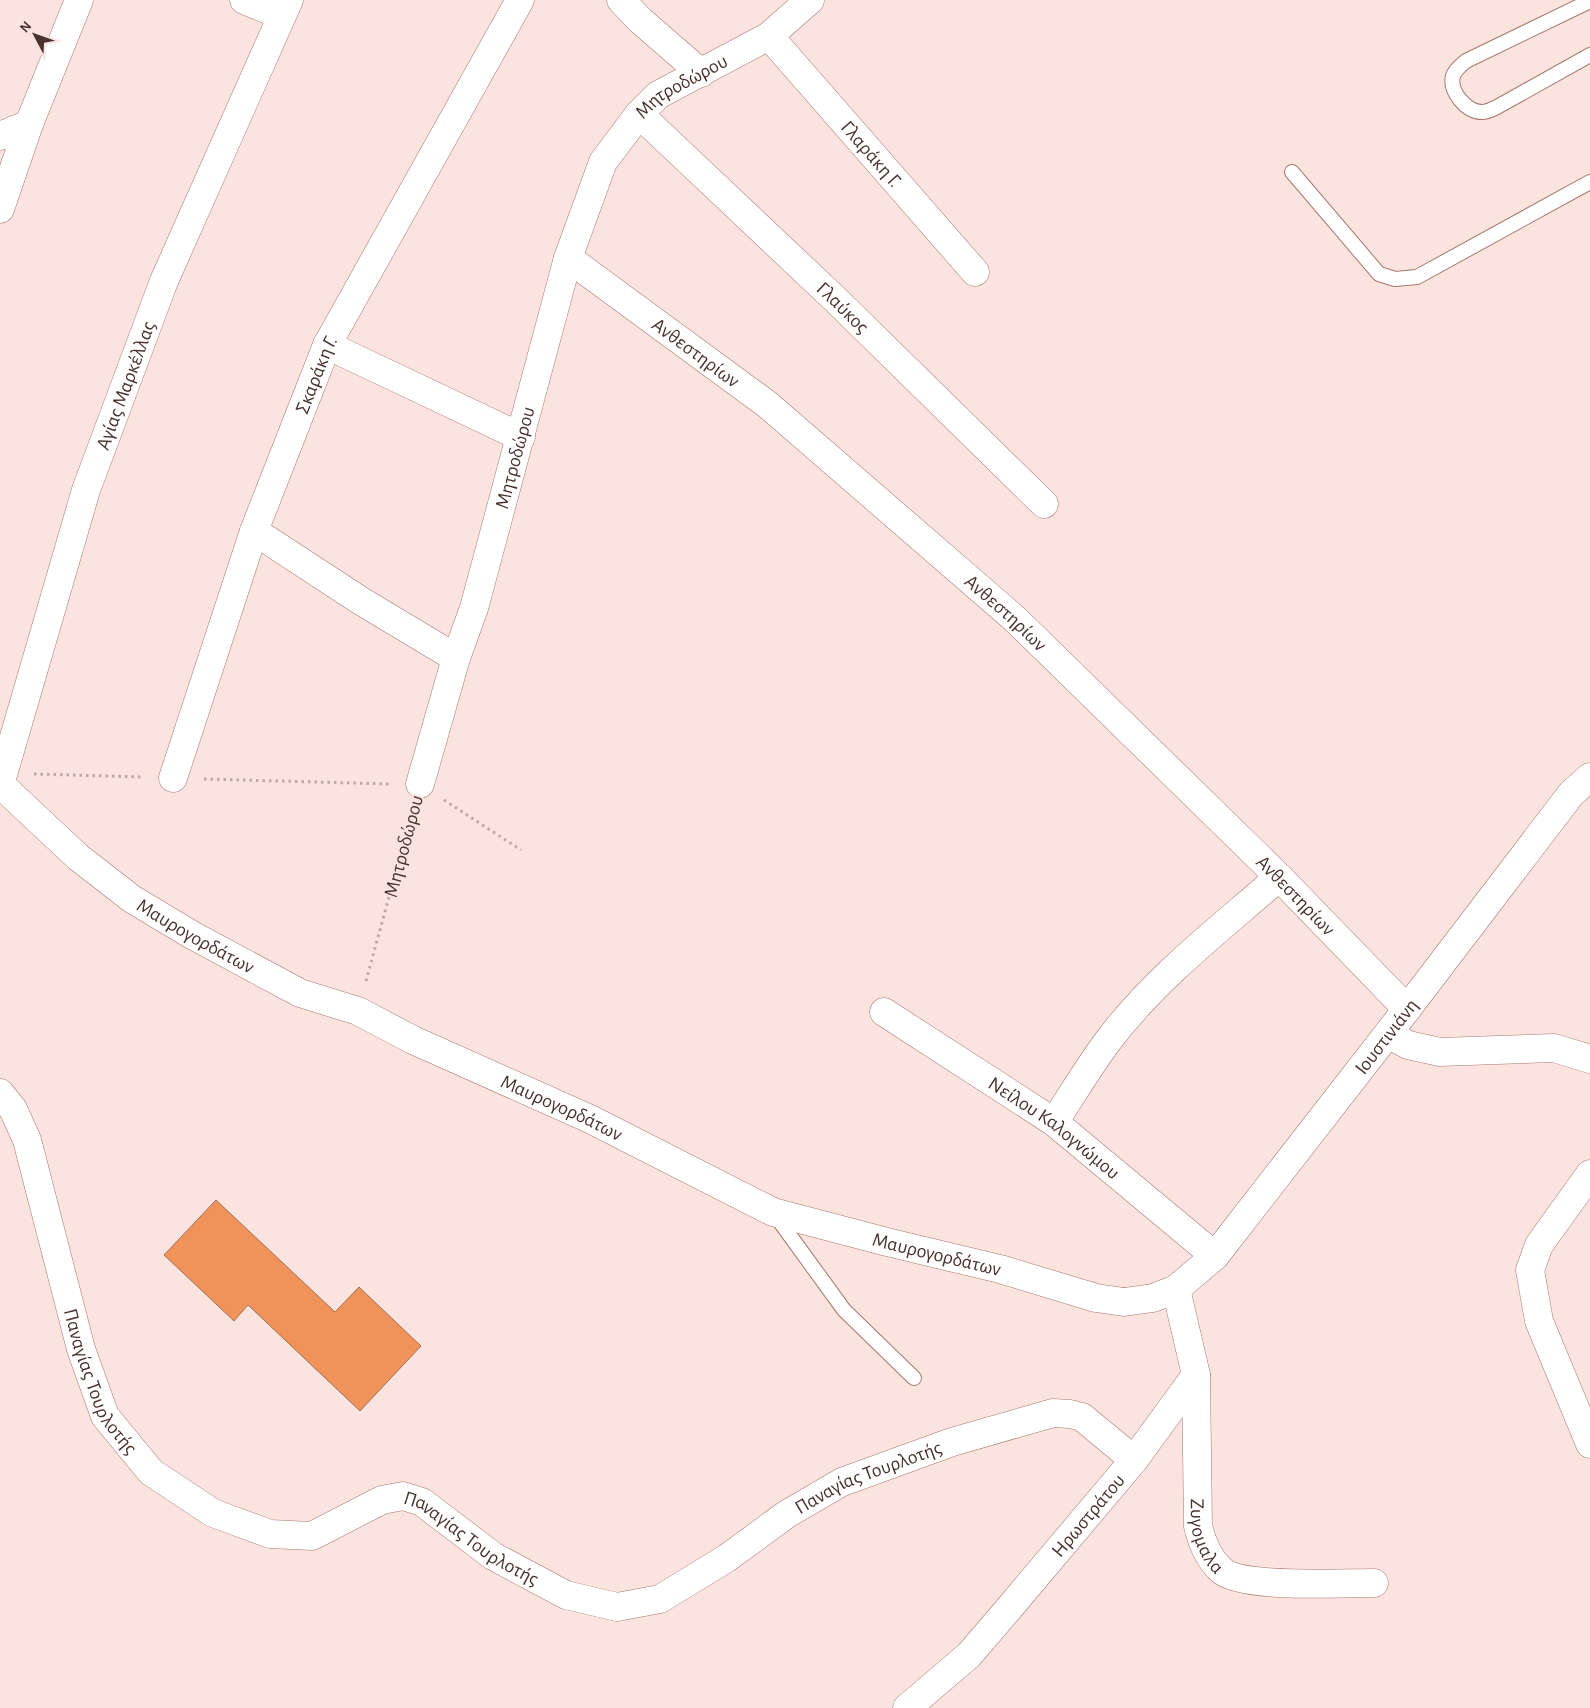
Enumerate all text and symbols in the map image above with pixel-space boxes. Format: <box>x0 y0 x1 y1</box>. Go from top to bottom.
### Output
north arrow <box>10 10 60 60</box>
text: N <box>17 19 34 35</box>
street label: Μητροδώρου <box>632 51 731 123</box>
street label: Γλαράκη Γ. <box>837 117 905 191</box>
street label: Γλαύκος <box>812 278 873 338</box>
street label: Ανθεστηρίων <box>648 314 743 392</box>
street label: Αγίας Μαρκέλλας <box>93 318 159 453</box>
street label: Σκαράκη Γ. <box>292 333 341 417</box>
street label: Μητροδώρου <box>492 405 539 511</box>
street label: Ανθεστηρίων <box>961 571 1050 655</box>
street label: Μητροδώρου <box>381 793 427 899</box>
street label: Ανθεστηρίων <box>1252 852 1339 939</box>
street label: Μαυρογορδάτων <box>133 895 258 978</box>
street label: Ιουστινιάνη <box>1351 995 1422 1078</box>
street label: Μαυρογορδάτων <box>498 1072 625 1145</box>
street label: Νείλου Καλογνώμου <box>985 1073 1123 1183</box>
street label: Μαυρογορδάτων <box>870 1230 1003 1280</box>
street label: Παναγίας Τουρλοτής <box>60 1307 141 1458</box>
street label: Παναγίας Τουρλοτής <box>792 1438 945 1518</box>
street label: Ηρωστράτου <box>1048 1470 1129 1561</box>
street label: Παναγίας Τουρλοτής <box>401 1488 542 1590</box>
street label: Ζυγομαλα <box>1187 1498 1228 1578</box>

